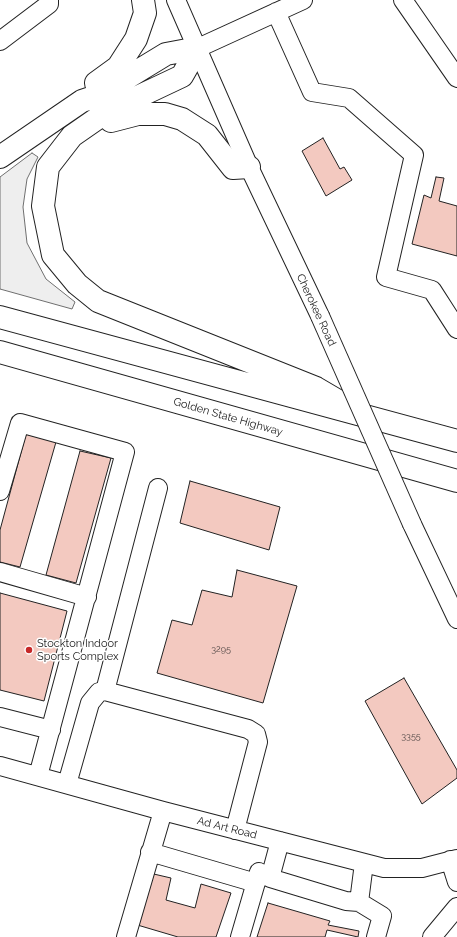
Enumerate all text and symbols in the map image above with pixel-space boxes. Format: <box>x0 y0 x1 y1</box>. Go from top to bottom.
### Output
street label: Cherokee Road <box>293 272 339 348</box>
street label: Golden State Highway <box>172 395 284 439</box>
place label: Stockton Indoor Sports Complex <box>37 637 118 663</box>
house number: 3295 <box>211 644 231 654</box>
marker: Stockton Indoor Sports Complex <box>24 645 34 655</box>
house number: 3355 <box>401 731 421 741</box>
street label: Ad Art Road <box>196 814 258 842</box>

